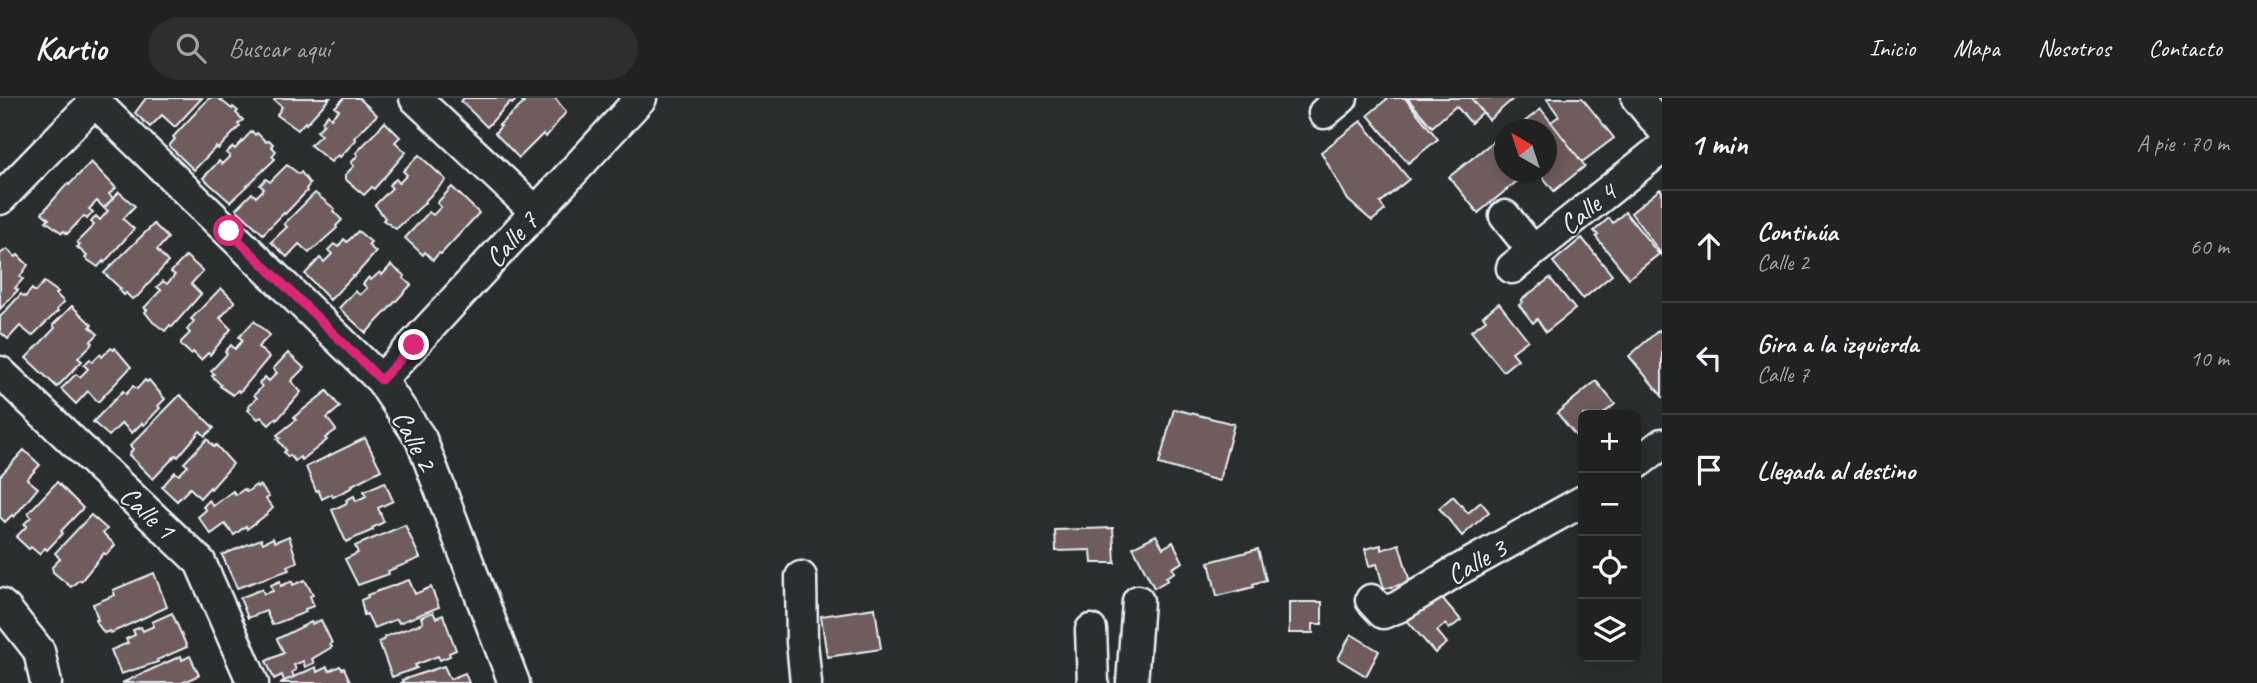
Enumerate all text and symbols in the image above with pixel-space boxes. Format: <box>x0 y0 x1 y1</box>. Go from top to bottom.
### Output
search box <box>148 17 638 80</box>
text: Kartio <box>35 27 106 69</box>
icon: search <box>172 29 210 67</box>
text: Buscar aquí <box>228 32 330 65</box>
text: Inicio <box>1869 33 1915 63</box>
text: Mapa <box>1953 33 2000 63</box>
text: Nosotros <box>2038 33 2110 63</box>
text: Contacto <box>2148 33 2222 63</box>
north arrow <box>1494 119 1557 182</box>
text: 1 min <box>1690 125 1747 163</box>
text: A pie · 70 m <box>2137 129 2229 158</box>
street label: Calle 4 <box>1552 173 1625 242</box>
street label: Calle 7 <box>477 203 547 275</box>
route start <box>213 215 244 246</box>
text: Continúa <box>1757 215 1838 248</box>
icon: ahead <box>1690 227 1728 265</box>
text: 60 m <box>2190 232 2229 261</box>
text: Calle 2 <box>1757 248 1809 277</box>
text: Gira a la izquierda <box>1757 327 1918 360</box>
route end <box>398 329 429 360</box>
icon: left <box>1690 339 1728 377</box>
text: 10 m <box>2190 344 2229 373</box>
text: Calle 7 <box>1757 360 1809 389</box>
street label: Calle 2 <box>384 404 446 479</box>
map controls <box>1578 410 1641 662</box>
button: + <box>1578 410 1641 473</box>
icon: arrive <box>1690 451 1728 489</box>
text: Llegada al destino <box>1757 454 1915 487</box>
button: − <box>1578 473 1641 536</box>
street label: Calle 1 <box>113 478 184 548</box>
street label: Calle 3 <box>1440 529 1515 592</box>
button: locate <box>1578 536 1641 599</box>
button: layers <box>1578 599 1641 662</box>

